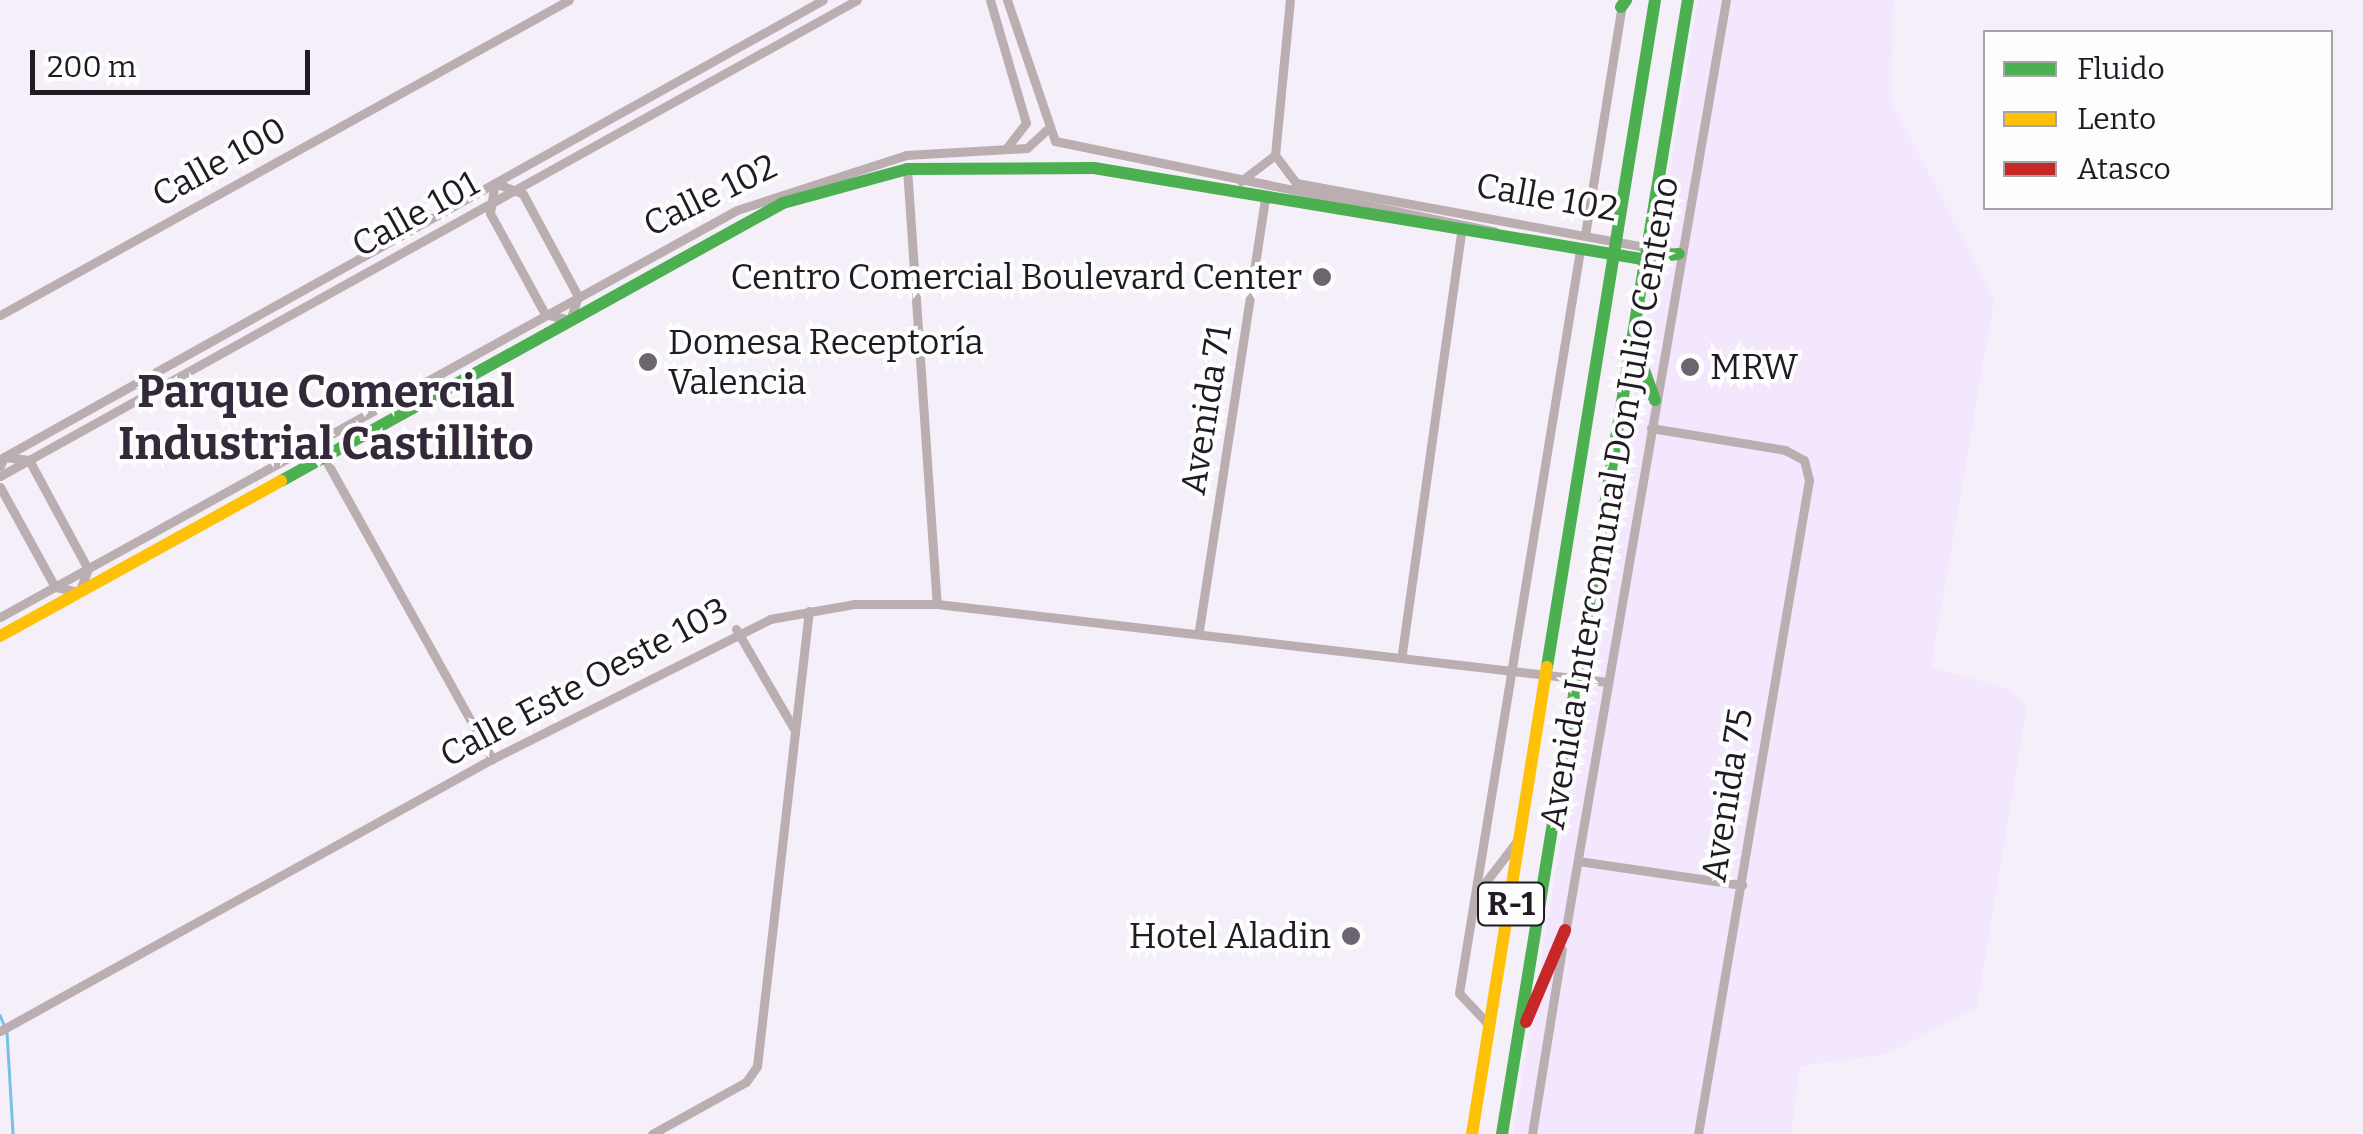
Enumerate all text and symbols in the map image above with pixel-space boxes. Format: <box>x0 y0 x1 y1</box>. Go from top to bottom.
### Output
scale bar <box>35 30 315 92</box>
legend <box>1983 30 2333 210</box>
text: 200 m <box>47 49 136 85</box>
text: Fluido <box>2077 51 2165 87</box>
text: Lento <box>2077 101 2156 137</box>
street label: Calle 100 <box>145 108 293 216</box>
street label: Calle 102 <box>637 145 783 245</box>
text: Atasco <box>2077 151 2171 187</box>
street label: Calle 101 <box>344 162 486 266</box>
street label: Calle 102 <box>1473 164 1621 230</box>
street label: Avenida Intercomunal Don Julio Centeno <box>1531 174 1687 832</box>
place label: Centro Comercial Boulevard Center <box>730 256 1302 298</box>
marker: Centro Comercial Boulevard Center <box>1311 266 1333 288</box>
place label: Domesa Receptoría Valencia <box>668 321 984 403</box>
street label: Avenida 71 <box>1172 322 1240 498</box>
place label: MRW <box>1710 346 1798 388</box>
marker: Domesa Receptoría Valencia <box>637 351 659 373</box>
marker: MRW <box>1679 356 1701 378</box>
district label: Parque Comercial Industrial Castillito <box>118 366 534 472</box>
street label: Calle Este Oeste 103 <box>433 588 735 776</box>
street label: Avenida 75 <box>1693 705 1761 885</box>
road number: R-1 <box>1476 877 1546 931</box>
place label: Hotel Aladin <box>1129 915 1331 957</box>
marker: Hotel Aladin <box>1340 925 1362 947</box>

